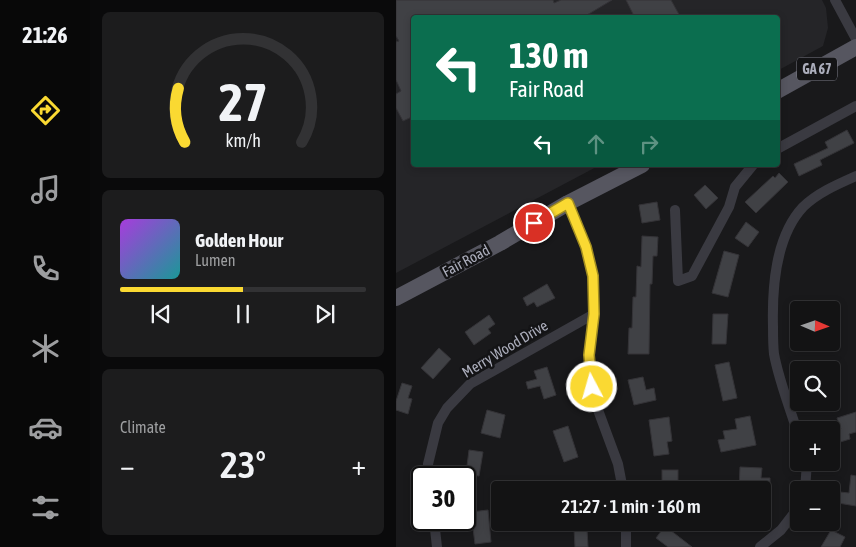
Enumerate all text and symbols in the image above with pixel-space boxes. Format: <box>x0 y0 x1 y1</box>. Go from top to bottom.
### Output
text: 21:26 <box>22 22 68 48</box>
icon: left <box>426 35 491 100</box>
text: 130 m <box>509 35 588 75</box>
road number: GA 67 <box>797 58 837 80</box>
text: 27 <box>219 72 267 132</box>
text: Fair Road <box>509 76 584 102</box>
icon: directions <box>28 93 63 128</box>
text: km/h <box>225 130 261 151</box>
icon: left <box>529 130 557 158</box>
icon: ahead <box>582 130 610 158</box>
icon: right <box>635 130 663 158</box>
icon: music <box>28 172 63 207</box>
pin <box>513 202 555 244</box>
icon: arrive <box>520 209 548 237</box>
text: Golden Hour <box>195 229 283 251</box>
street label: Fair Road <box>439 241 492 280</box>
icon: phone <box>28 251 63 286</box>
text: Lumen <box>195 251 235 269</box>
icon: previous <box>147 300 175 328</box>
icon: pause <box>229 300 257 328</box>
icon: next <box>311 300 339 328</box>
north arrow <box>790 301 840 351</box>
map controls <box>790 301 840 531</box>
street label: Merry Wood Drive <box>459 316 551 381</box>
icon: climate <box>28 331 63 366</box>
position arrow <box>565 360 617 412</box>
button: search <box>790 361 840 411</box>
icon: car <box>28 410 63 445</box>
text: Climate <box>120 418 166 436</box>
button: + <box>790 421 840 471</box>
text: 23° <box>220 443 266 486</box>
text: − <box>120 449 135 481</box>
text: + <box>351 449 366 481</box>
speed limit sign: 30 <box>411 466 476 531</box>
button: − <box>790 481 840 531</box>
icon: filters <box>28 490 63 525</box>
text: 21:27 · 1 min · 160 m <box>561 495 701 517</box>

